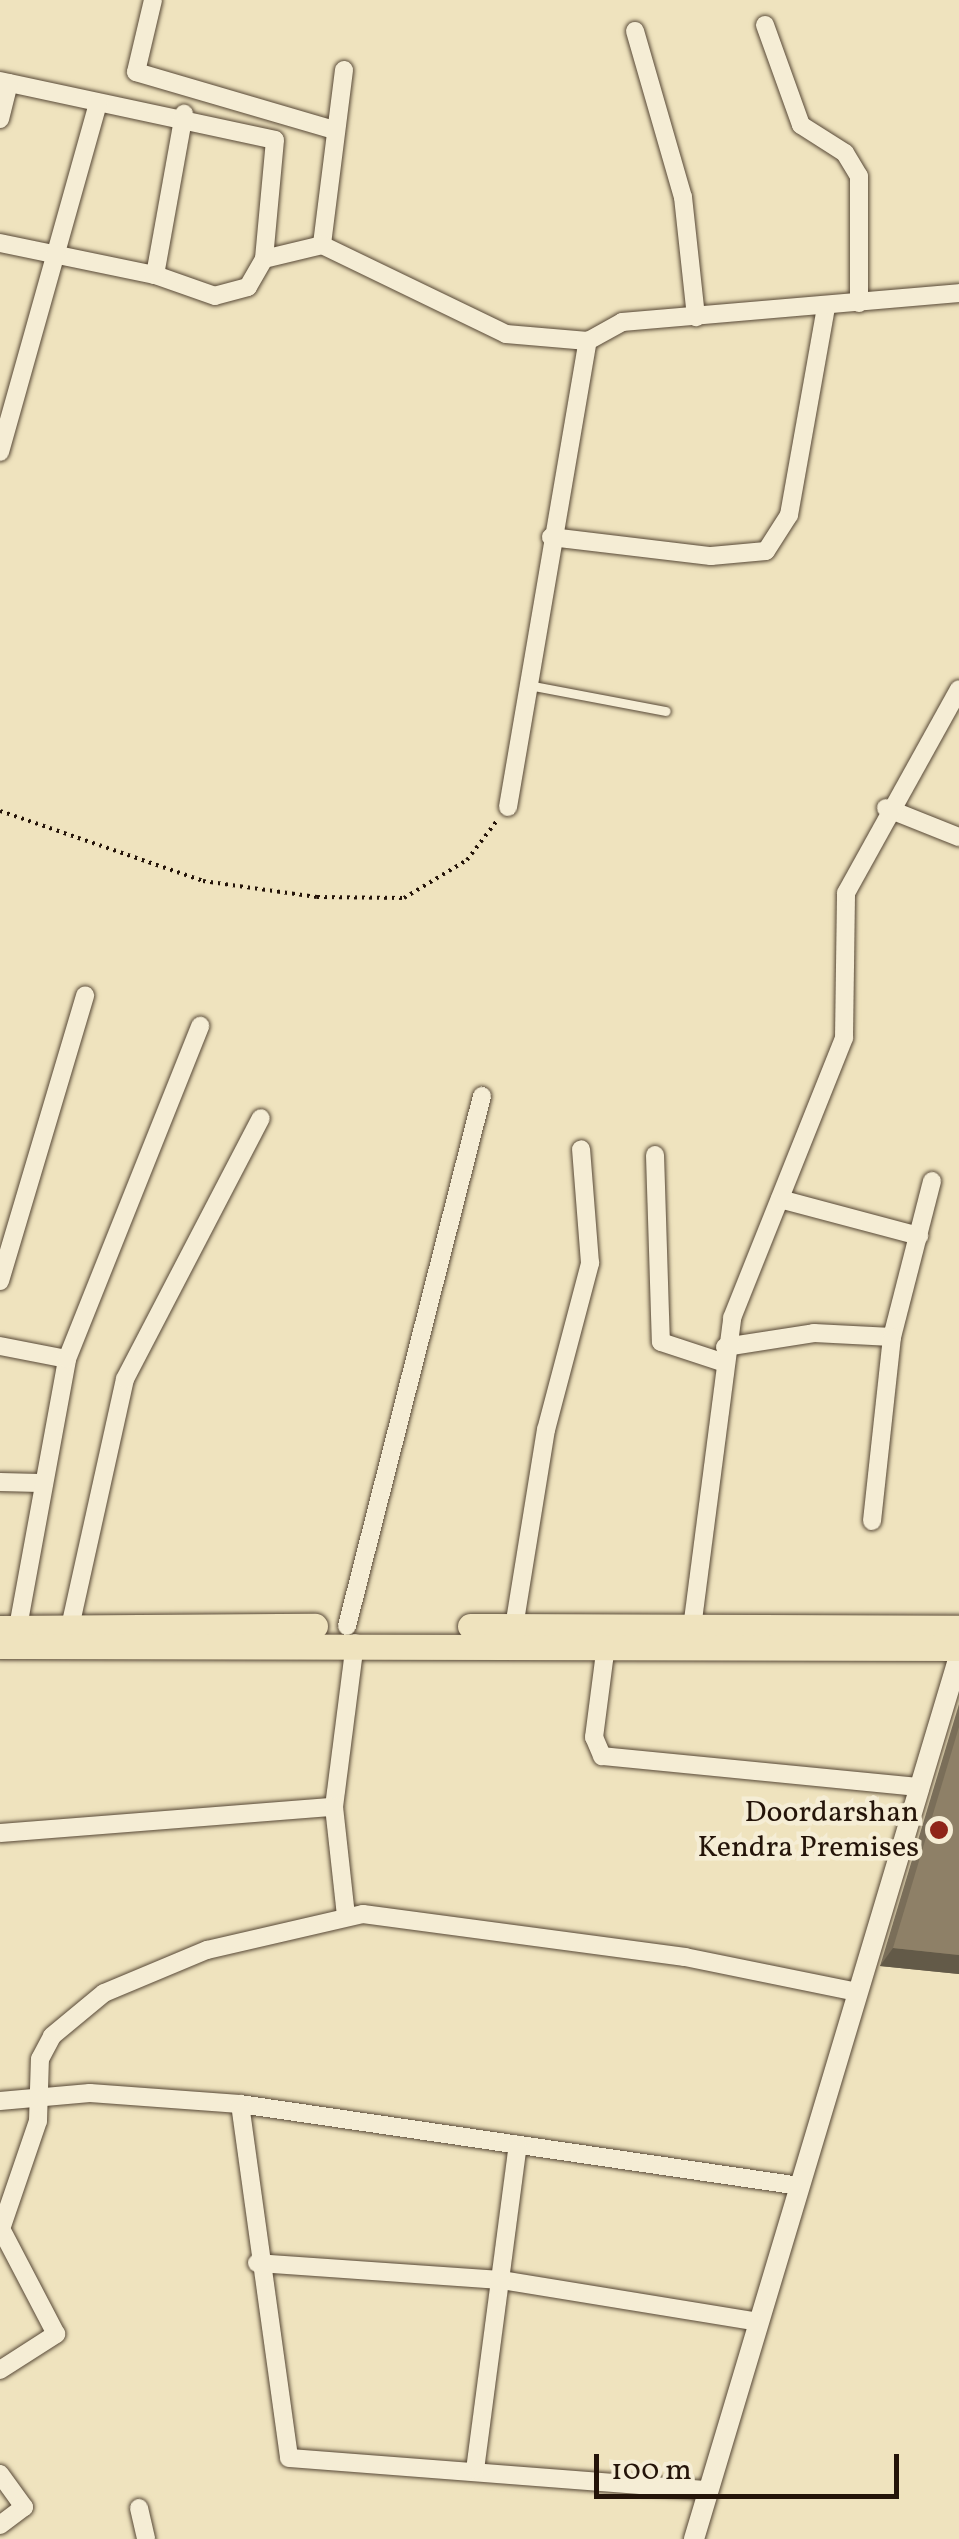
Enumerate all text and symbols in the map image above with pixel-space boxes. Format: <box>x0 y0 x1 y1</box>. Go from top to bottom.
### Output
place label: Doordarshan Kendra Premises <box>698 1795 919 1866</box>
marker: Doordarshan Kendra Premises <box>928 1819 950 1841</box>
scale bar <box>599 2434 904 2496</box>
text: 100 m <box>611 2450 692 2492</box>

